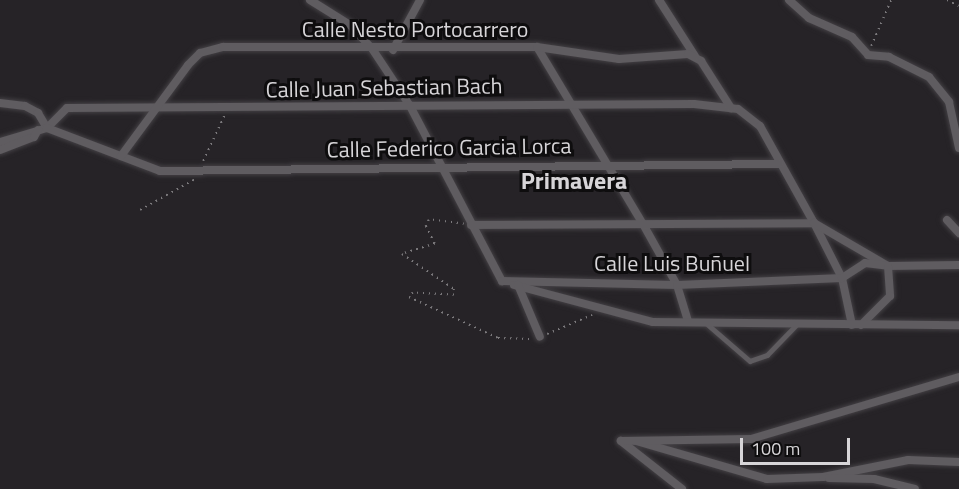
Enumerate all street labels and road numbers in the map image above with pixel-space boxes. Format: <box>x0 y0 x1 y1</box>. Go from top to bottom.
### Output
street label: Calle Nesto Portocarrero <box>302 17 528 43</box>
street label: Calle Juan Sebastian Bach <box>265 73 503 103</box>
street label: Calle Federico Garcia Lorca <box>326 133 572 163</box>
street label: Calle Luis Buñuel <box>594 251 750 277</box>

